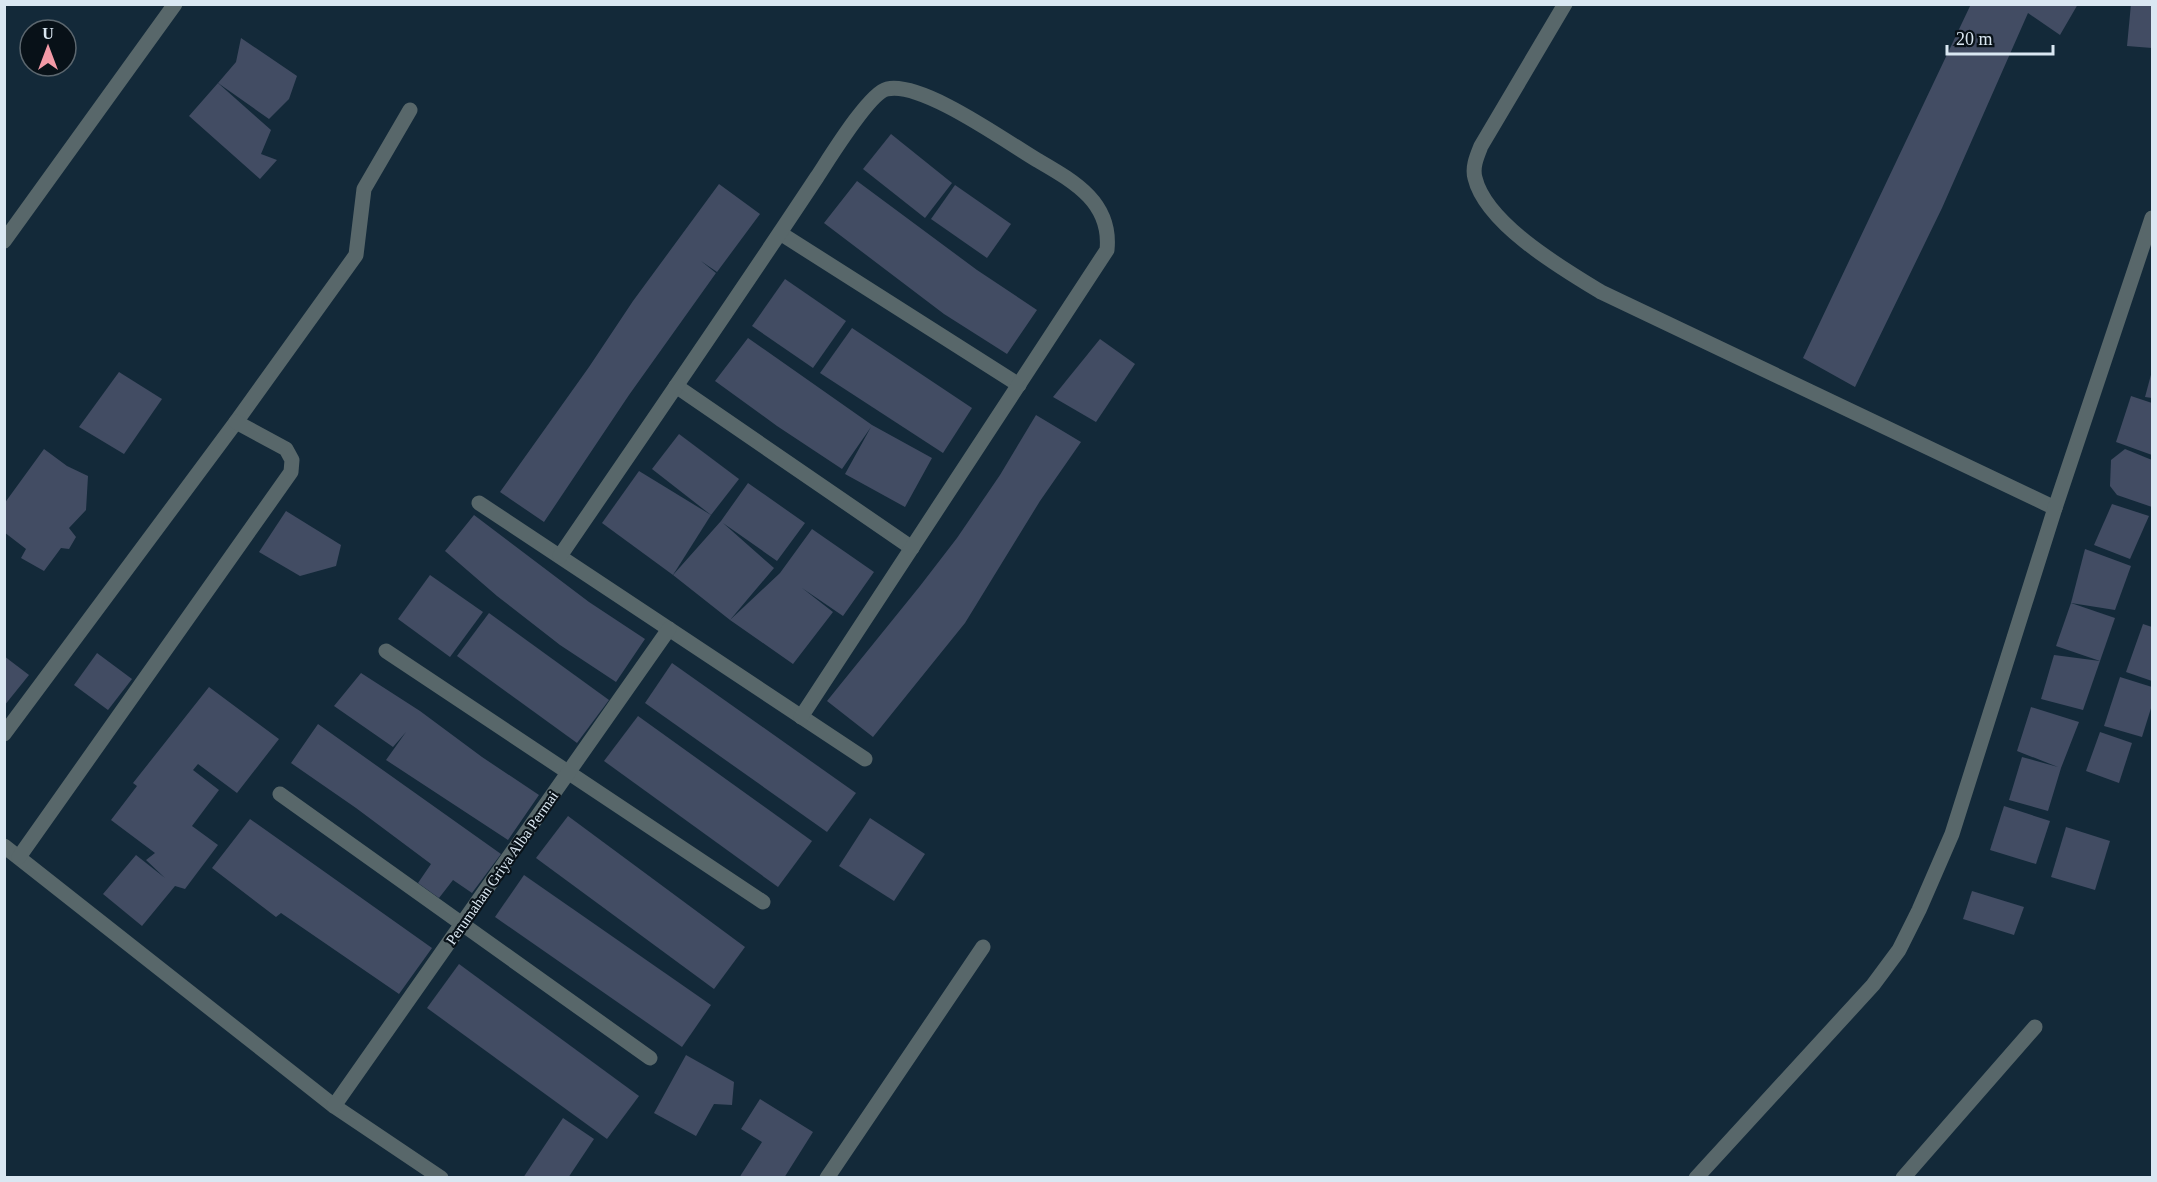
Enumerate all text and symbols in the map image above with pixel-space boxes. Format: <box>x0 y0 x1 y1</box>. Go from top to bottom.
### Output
north arrow <box>18 18 78 78</box>
scale bar <box>1947 18 2054 56</box>
text: U <box>42 25 54 42</box>
text: 20 m <box>1956 29 1993 49</box>
street label: Perumahan Griya Alba Permai <box>443 788 561 948</box>

